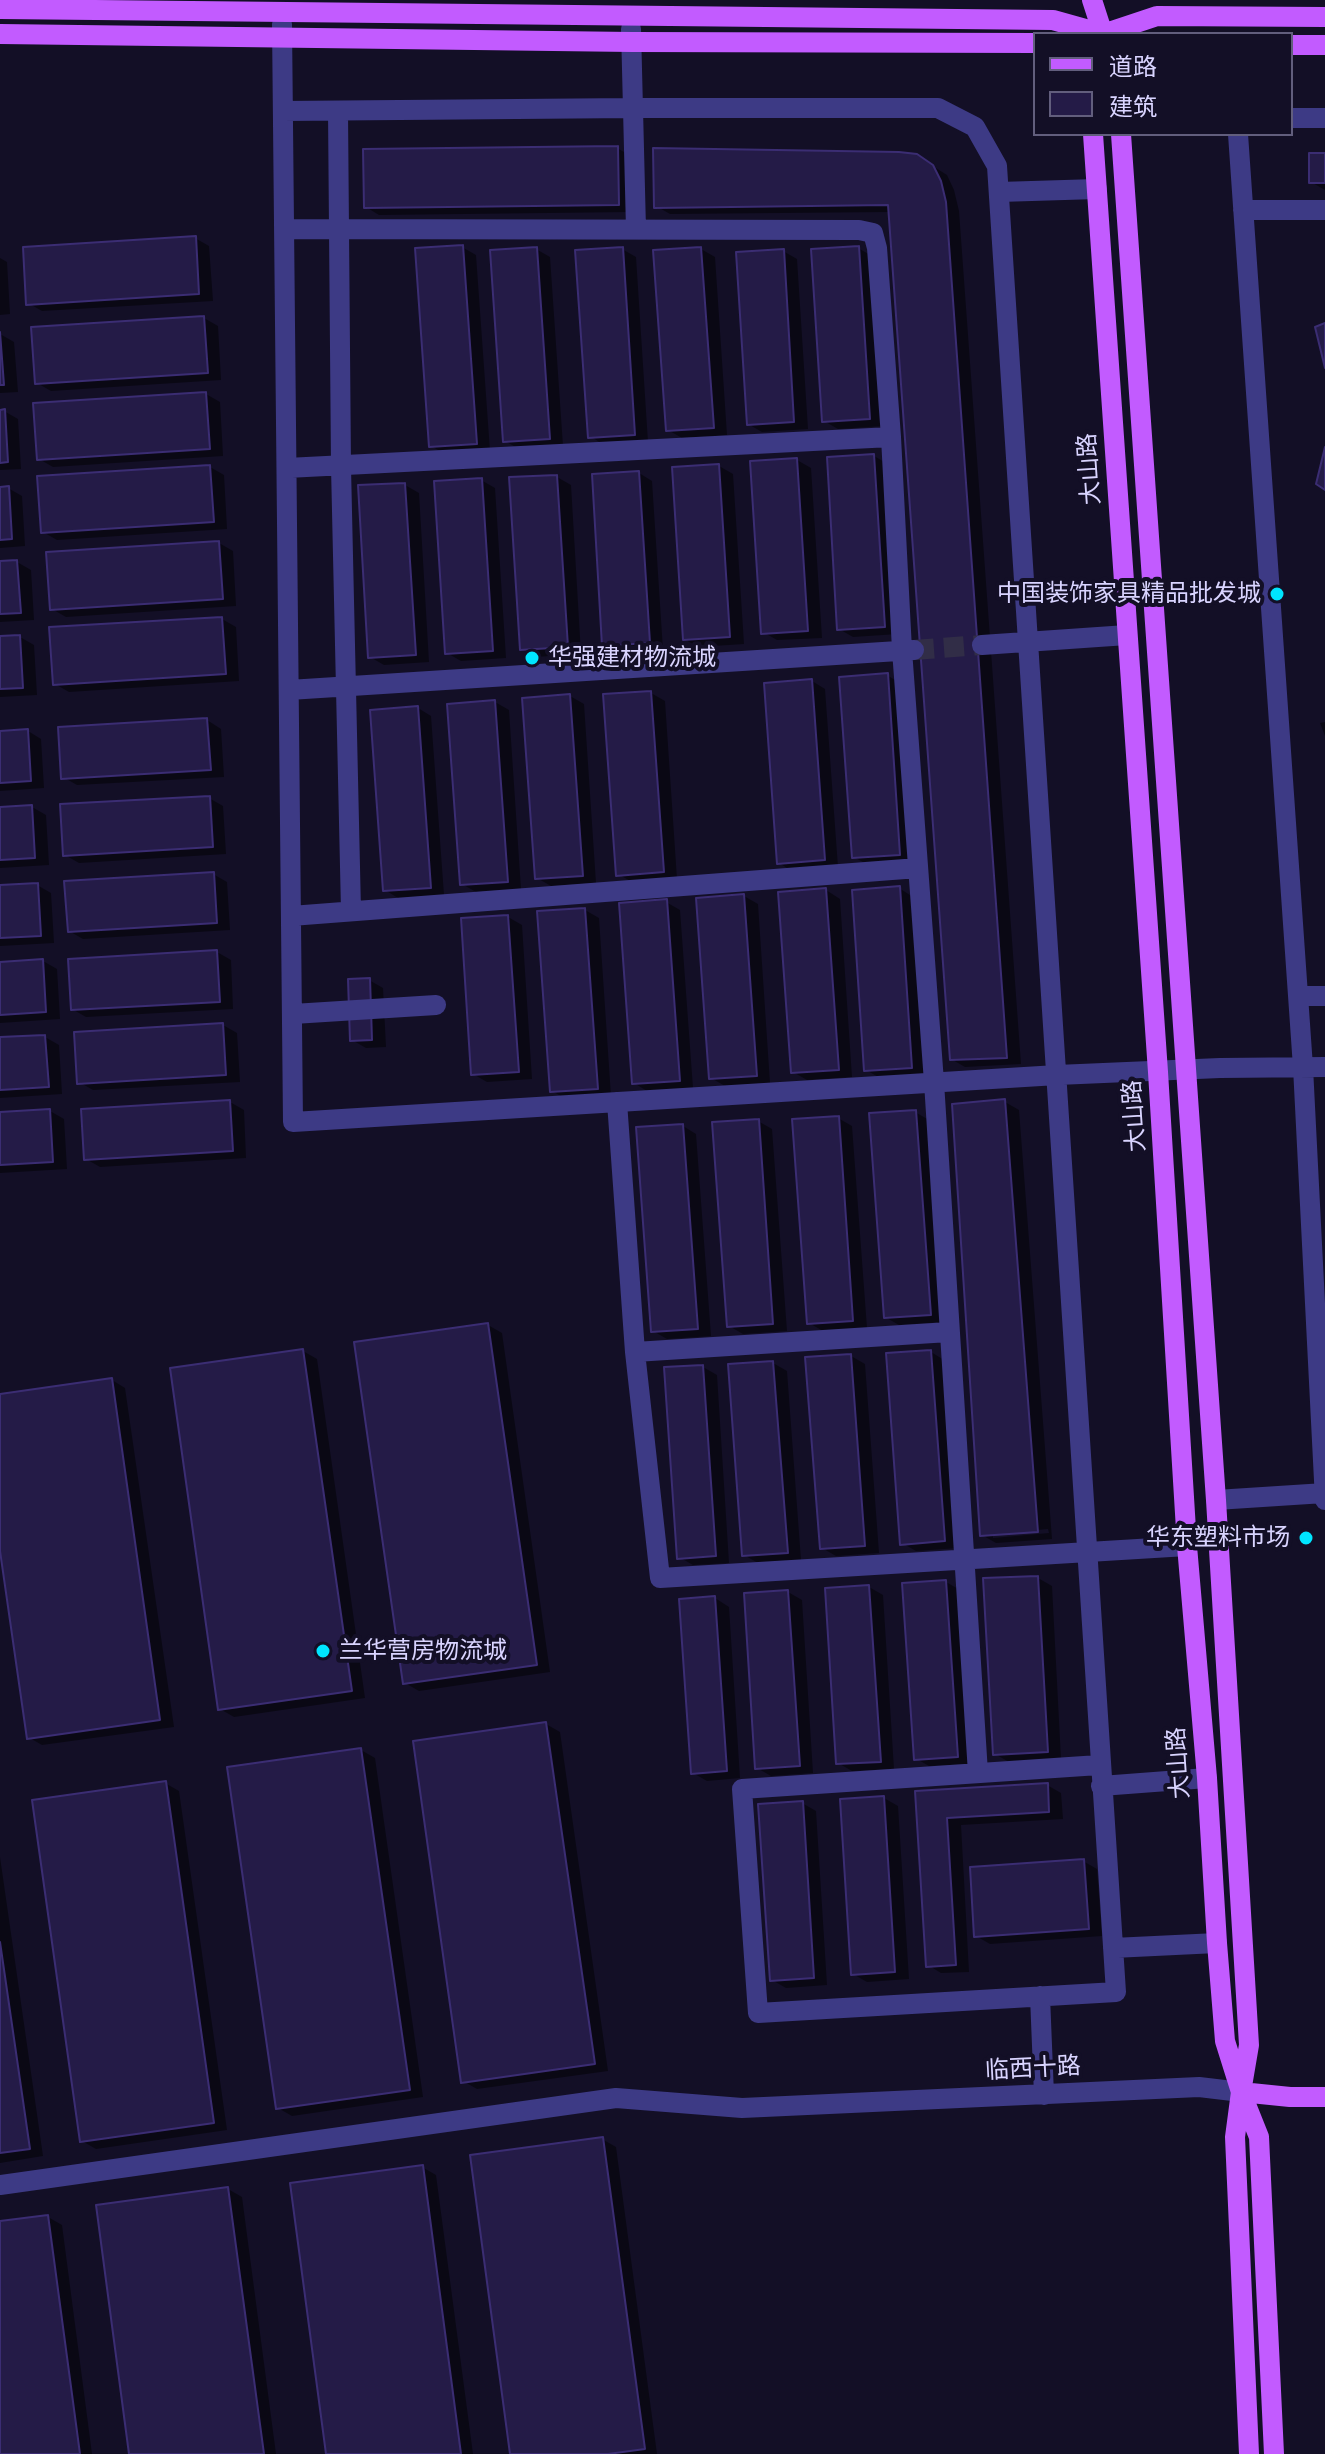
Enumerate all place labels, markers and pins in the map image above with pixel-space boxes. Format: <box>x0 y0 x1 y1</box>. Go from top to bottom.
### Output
place label: 中国装饰家具精品批发城 <box>997 580 1261 608</box>
marker: 中国装饰家具精品批发城 <box>1268 585 1286 603</box>
place label: 华强建材物流城 <box>548 644 716 672</box>
marker: 华强建材物流城 <box>523 649 541 667</box>
place label: 华东塑料市场 <box>1146 1524 1290 1552</box>
marker: 华东塑料市场 <box>1297 1529 1315 1547</box>
place label: 兰华营房物流城 <box>339 1637 507 1665</box>
marker: 兰华营房物流城 <box>314 1642 332 1660</box>

